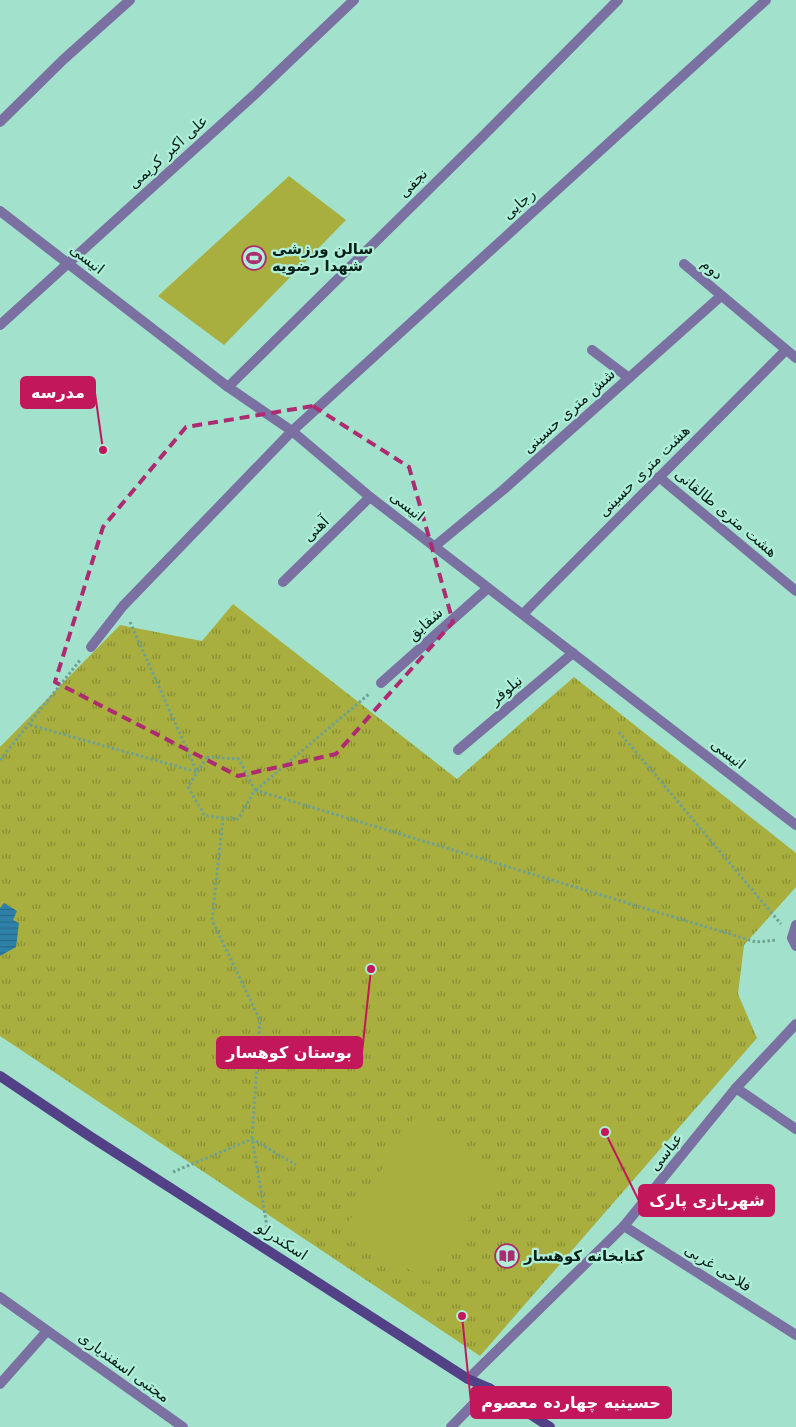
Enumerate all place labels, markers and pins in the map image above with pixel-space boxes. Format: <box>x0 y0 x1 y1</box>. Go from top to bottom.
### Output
place label: سالن ورزشی شهدا رضویه <box>272 240 373 275</box>
sports icon: سالن ورزشی شهدا رضویه <box>241 245 267 271</box>
callout: مدرسه <box>21 377 95 408</box>
callout: بوستان کوهسار <box>217 1037 362 1068</box>
callout: شهربازی پارک <box>639 1185 774 1216</box>
library icon: کتابخانه کوهسار <box>494 1243 520 1269</box>
place label: کتابخانه کوهسار <box>523 1247 645 1265</box>
callout: حسینیه چهارده معصوم <box>471 1387 671 1418</box>

